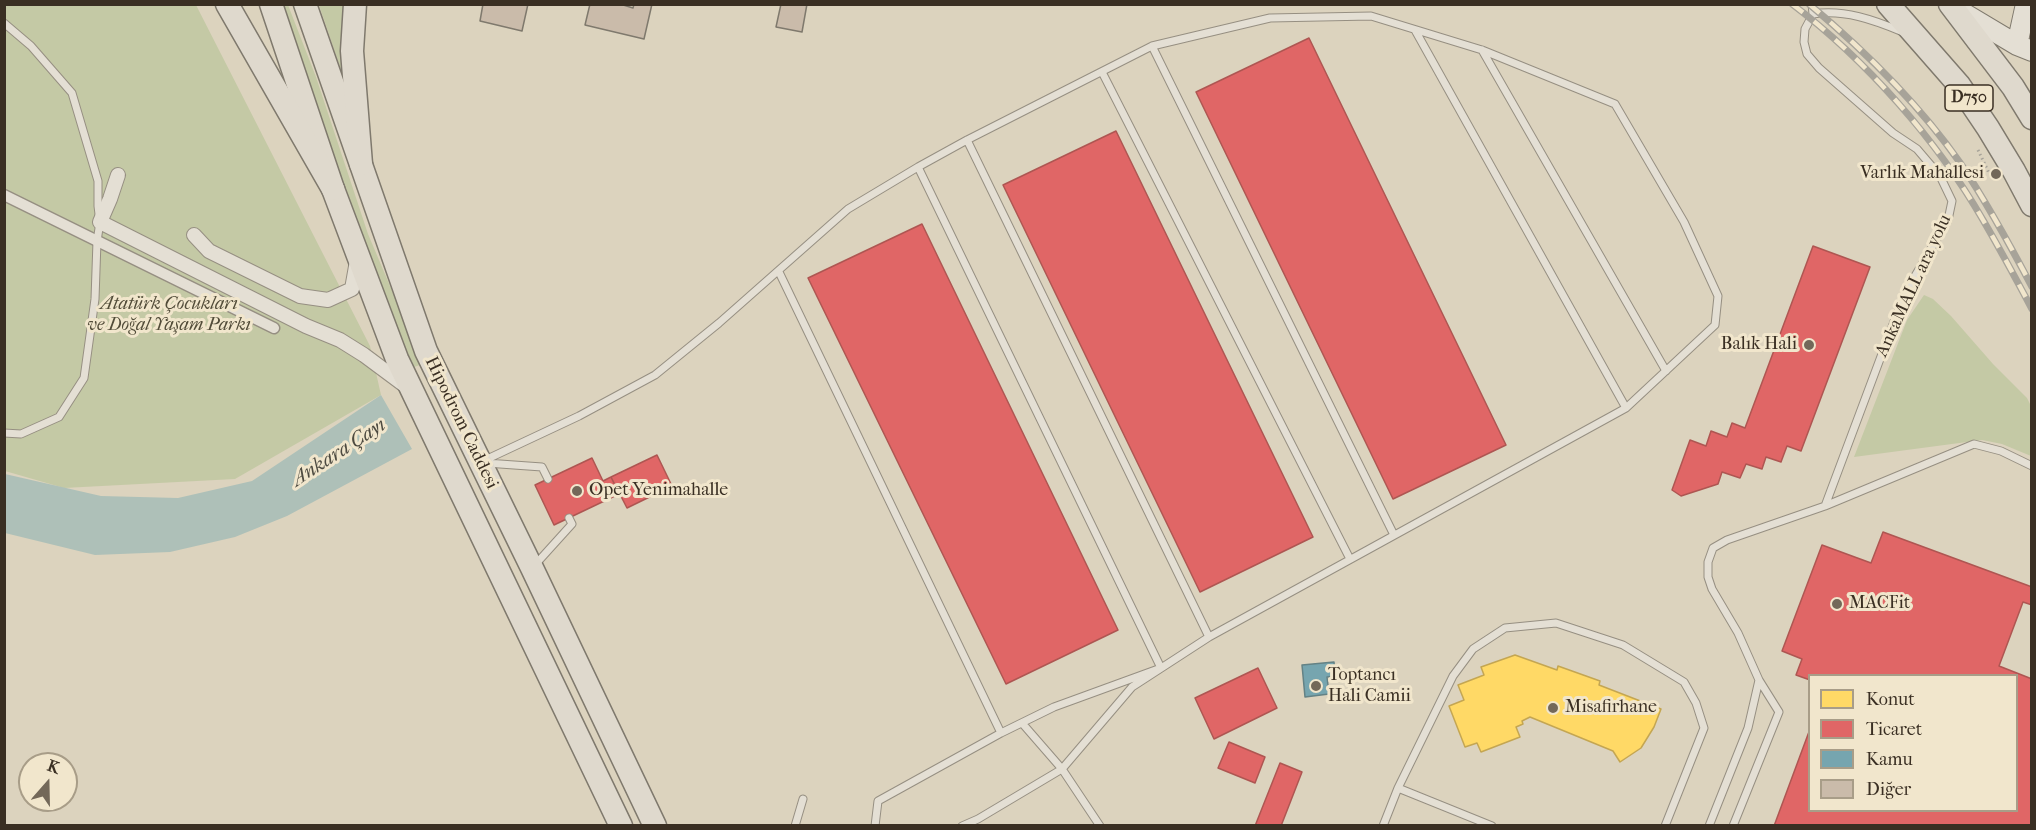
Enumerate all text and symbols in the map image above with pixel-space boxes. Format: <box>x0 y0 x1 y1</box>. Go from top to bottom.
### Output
road number: D750 <box>1945 85 1993 111</box>
place label: Varlık Mahallesi <box>1860 163 1984 185</box>
marker: Varlık Mahallesi <box>1989 167 2003 181</box>
street label: AnkaMALL ara yolu <box>1871 211 1957 361</box>
park label: Atatürk Çocukları ve Doğal Yaşam Parkı <box>87 294 251 336</box>
place label: Balık Hali <box>1721 334 1797 356</box>
marker: Balık Hali <box>1802 338 1816 352</box>
street label: Hipodrom Caddesi <box>420 353 502 493</box>
water label: Ankara Çayı <box>287 414 391 492</box>
place label: Opet Yenimahalle <box>589 480 728 502</box>
marker: Opet Yenimahalle <box>570 484 584 498</box>
place label: MACFit <box>1849 593 1910 615</box>
marker: MACFit <box>1830 597 1844 611</box>
place label: Toptancı Hali Camii <box>1328 665 1411 708</box>
legend <box>1808 674 2018 812</box>
marker: Toptancı Hali Camii <box>1309 679 1323 693</box>
text: Konut <box>1866 689 1915 710</box>
place label: Misafirhane <box>1565 697 1657 719</box>
marker: Misafirhane <box>1546 701 1560 715</box>
text: Ticaret <box>1866 719 1922 740</box>
text: Kamu <box>1866 749 1913 770</box>
north arrow <box>18 752 78 812</box>
text: K <box>45 756 62 777</box>
text: Diğer <box>1866 779 1911 800</box>

